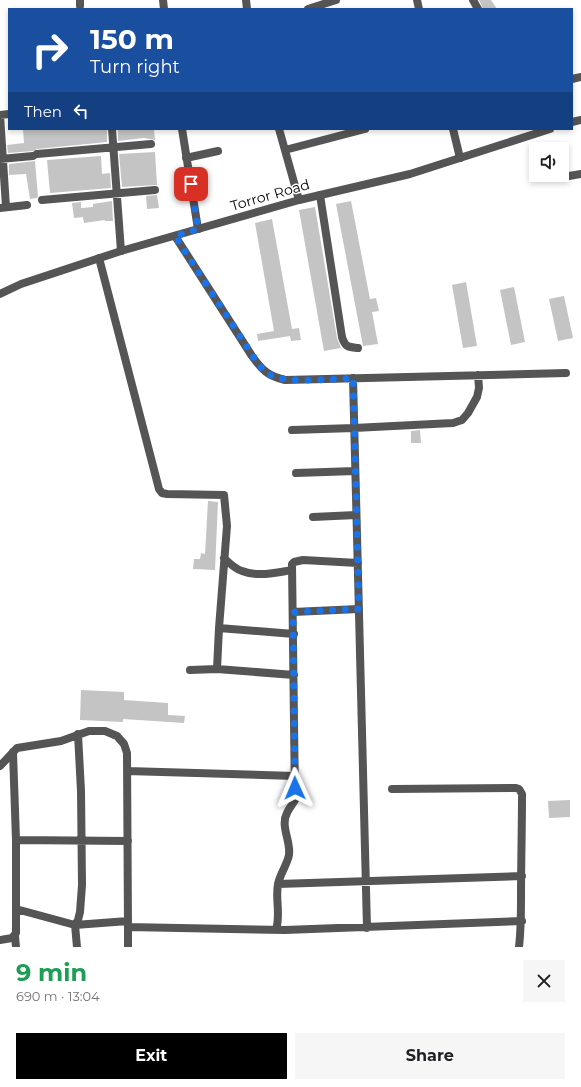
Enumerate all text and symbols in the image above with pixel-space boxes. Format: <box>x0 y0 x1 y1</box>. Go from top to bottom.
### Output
text: 150 m <box>90 22 174 56</box>
icon: right <box>24 24 76 76</box>
text: Turn right <box>90 56 180 78</box>
icon: left <box>70 100 92 122</box>
text: Then <box>24 102 62 121</box>
map controls <box>529 142 569 182</box>
button: sound <box>529 142 569 182</box>
pin <box>174 167 208 201</box>
icon: arrive <box>180 173 202 195</box>
street label: Torror Road <box>228 175 312 215</box>
position arrow <box>274 767 316 809</box>
text: 9 min <box>16 958 87 987</box>
button: close <box>523 960 565 1002</box>
text: 690 m · 13:04 <box>16 988 100 1004</box>
button: Exit <box>16 1033 287 1079</box>
button: Share <box>295 1033 565 1079</box>

